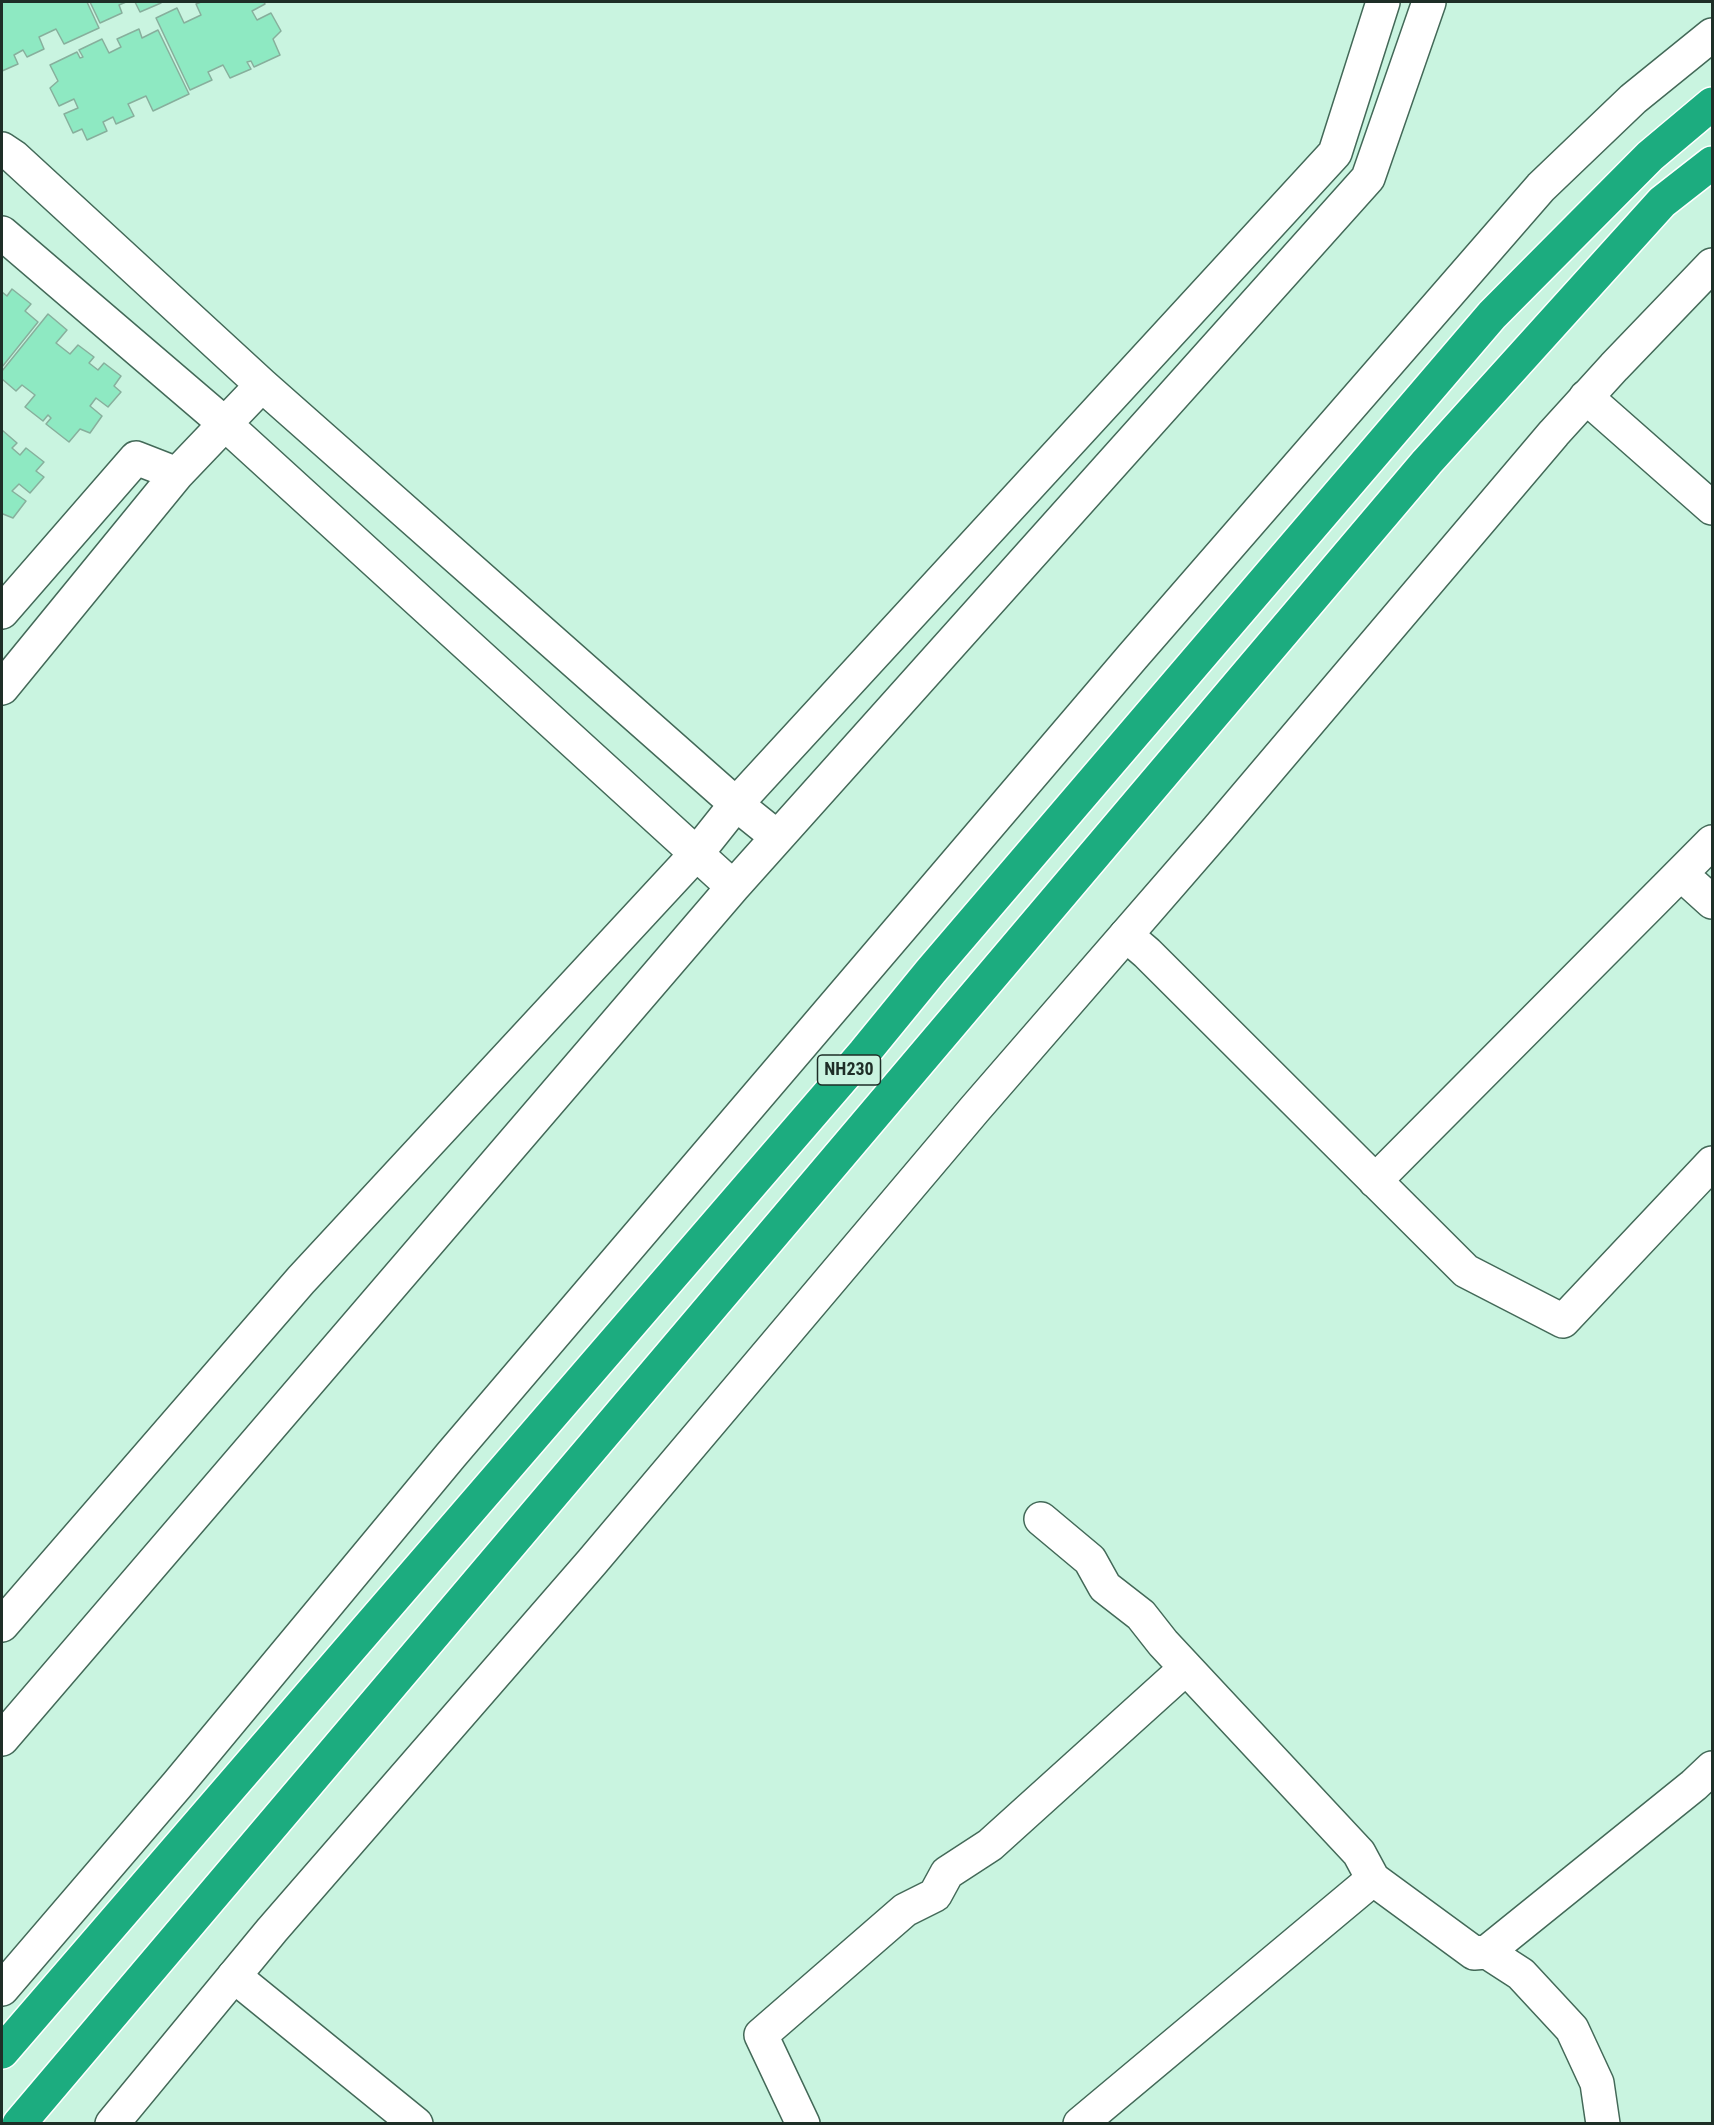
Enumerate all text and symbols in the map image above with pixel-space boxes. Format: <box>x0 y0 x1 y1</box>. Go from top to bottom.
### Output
road number: NH230 <box>818 1055 880 1085</box>

